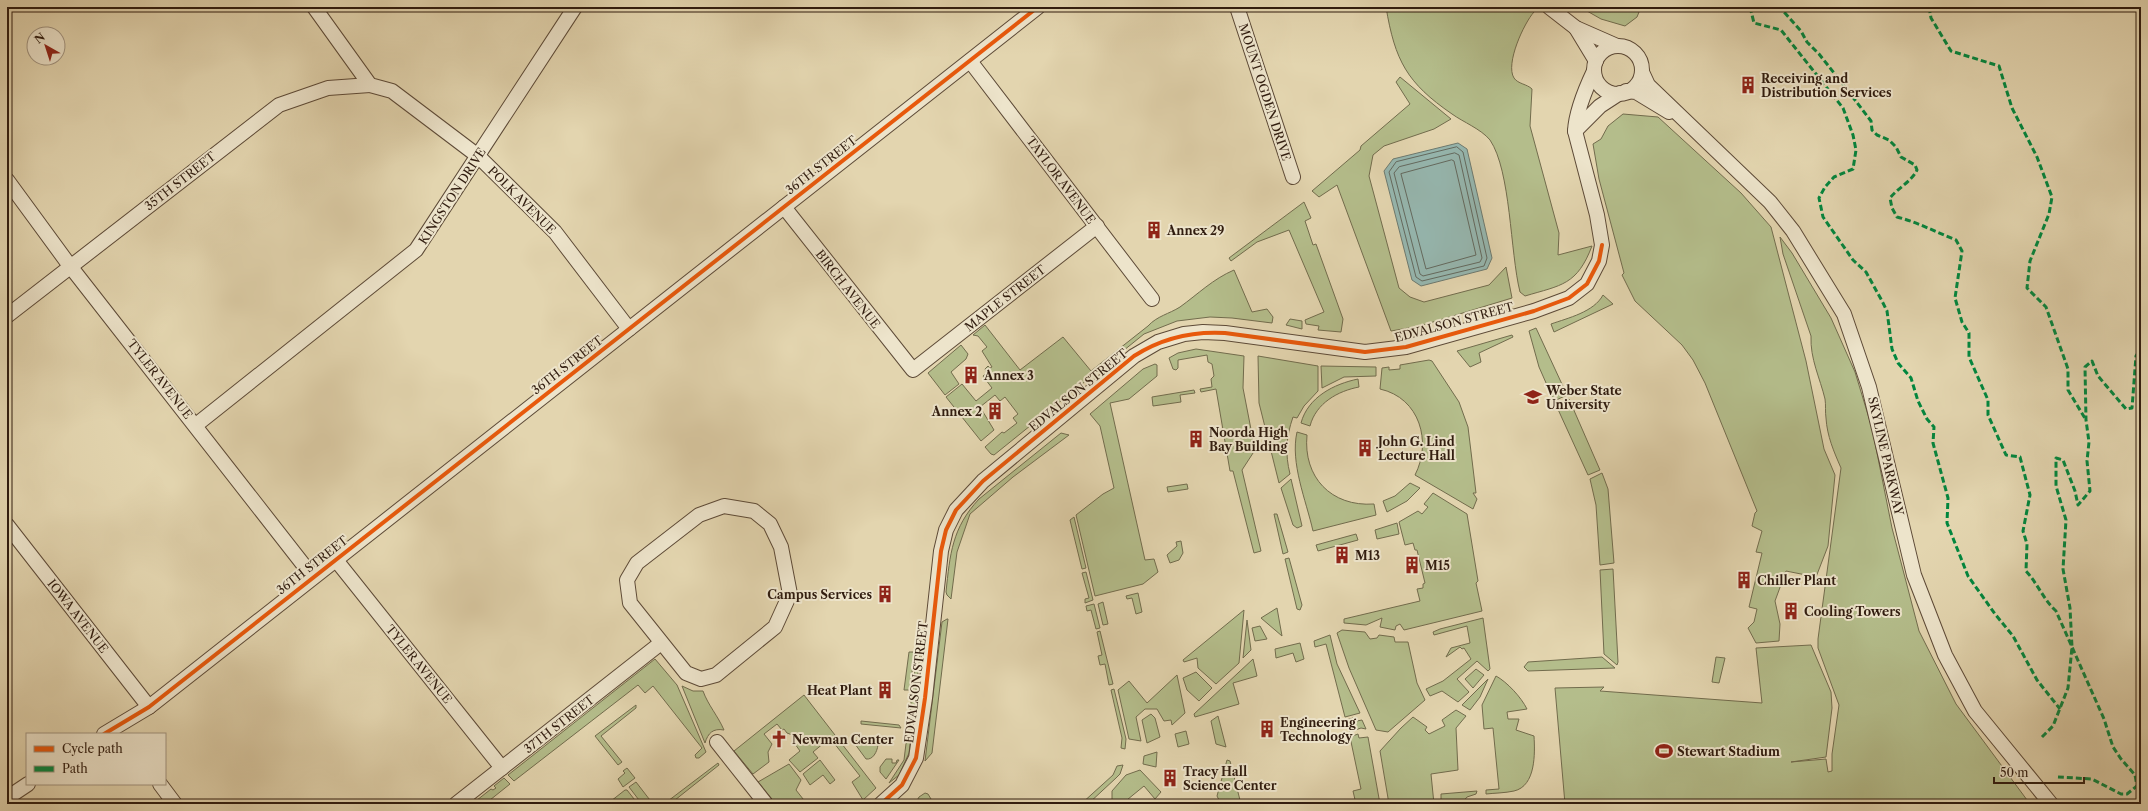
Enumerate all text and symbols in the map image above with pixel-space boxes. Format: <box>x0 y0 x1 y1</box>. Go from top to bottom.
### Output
street label: MOUNT OGDEN DRIVE <box>1236 22 1294 162</box>
north arrow <box>26 26 66 66</box>
text: N <box>32 30 48 47</box>
place label: Receiving and Distribution Services <box>1761 71 1892 100</box>
building icon: Receiving and Distribution Services <box>1738 75 1758 95</box>
street label: 36TH STREET <box>782 133 860 197</box>
street label: TAYLOR AVENUE <box>1023 133 1099 227</box>
street label: KINGSTON DRIVE <box>415 145 489 247</box>
street label: 35TH STREET <box>141 149 219 213</box>
street label: POLK AVENUE <box>485 163 559 237</box>
building icon: Annex 29 <box>1144 220 1164 240</box>
place label: Annex 29 <box>1166 223 1224 238</box>
street label: BIRCH AVENUE <box>813 247 883 331</box>
street label: MAPLE STREET <box>962 262 1049 334</box>
street label: EDVALSON STREET <box>1393 299 1515 345</box>
street label: 36TH STREET <box>528 333 606 397</box>
street label: TYLER AVENUE <box>124 336 196 422</box>
street label: EDVALSON STREET <box>1026 346 1130 434</box>
building icon: Annex 3 <box>961 365 981 385</box>
place label: Annex 3 <box>983 368 1034 383</box>
place label: Weber State University <box>1545 383 1622 412</box>
school or university icon: Weber State University <box>1523 387 1543 407</box>
street label: SKYLINE PARKWAY <box>1865 395 1907 517</box>
building icon: Annex 2 <box>985 401 1005 421</box>
place label: Annex 2 <box>931 404 982 419</box>
place label: Noorda High Bay Building <box>1209 425 1289 454</box>
building icon: Noorda High Bay Building <box>1186 429 1206 449</box>
place label: John G. Lind Lecture Hall <box>1376 434 1455 463</box>
building icon: John G. Lind Lecture Hall <box>1355 438 1375 458</box>
street label: 36TH STREET <box>273 533 351 597</box>
building icon: M13 <box>1332 545 1352 565</box>
place label: M13 <box>1355 548 1380 563</box>
building icon: M15 <box>1402 555 1422 575</box>
place label: M15 <box>1425 558 1450 573</box>
building icon: Chiller Plant <box>1734 570 1754 590</box>
place label: Chiller Plant <box>1757 573 1836 588</box>
street label: IOWA AVENUE <box>44 576 112 656</box>
building icon: Campus Services <box>875 584 895 604</box>
place label: Campus Services <box>767 587 872 602</box>
building icon: Cooling Towers <box>1781 601 1801 621</box>
place label: Cooling Towers <box>1804 604 1901 619</box>
street label: EDVALSON STREET <box>901 620 931 744</box>
street label: TYLER AVENUE <box>383 622 455 706</box>
building icon: Heat Plant <box>875 680 895 700</box>
place label: Heat Plant <box>807 683 872 698</box>
street label: 37TH STREET <box>521 692 597 756</box>
place label: Engineering Technology <box>1280 715 1357 744</box>
building icon: Engineering Technology <box>1257 719 1277 739</box>
church icon: Newman Center <box>769 729 789 749</box>
place label: Newman Center <box>792 732 894 747</box>
legend <box>26 733 166 785</box>
text: Cycle path <box>62 741 123 756</box>
sports icon: Stewart Stadium <box>1654 741 1674 761</box>
place label: Stewart Stadium <box>1677 744 1780 759</box>
scale bar <box>1994 759 2084 785</box>
text: Path <box>62 761 88 776</box>
place label: Tracy Hall Science Center <box>1183 764 1277 793</box>
text: 50 m <box>2000 765 2029 780</box>
building icon: Tracy Hall Science Center <box>1160 768 1180 788</box>

